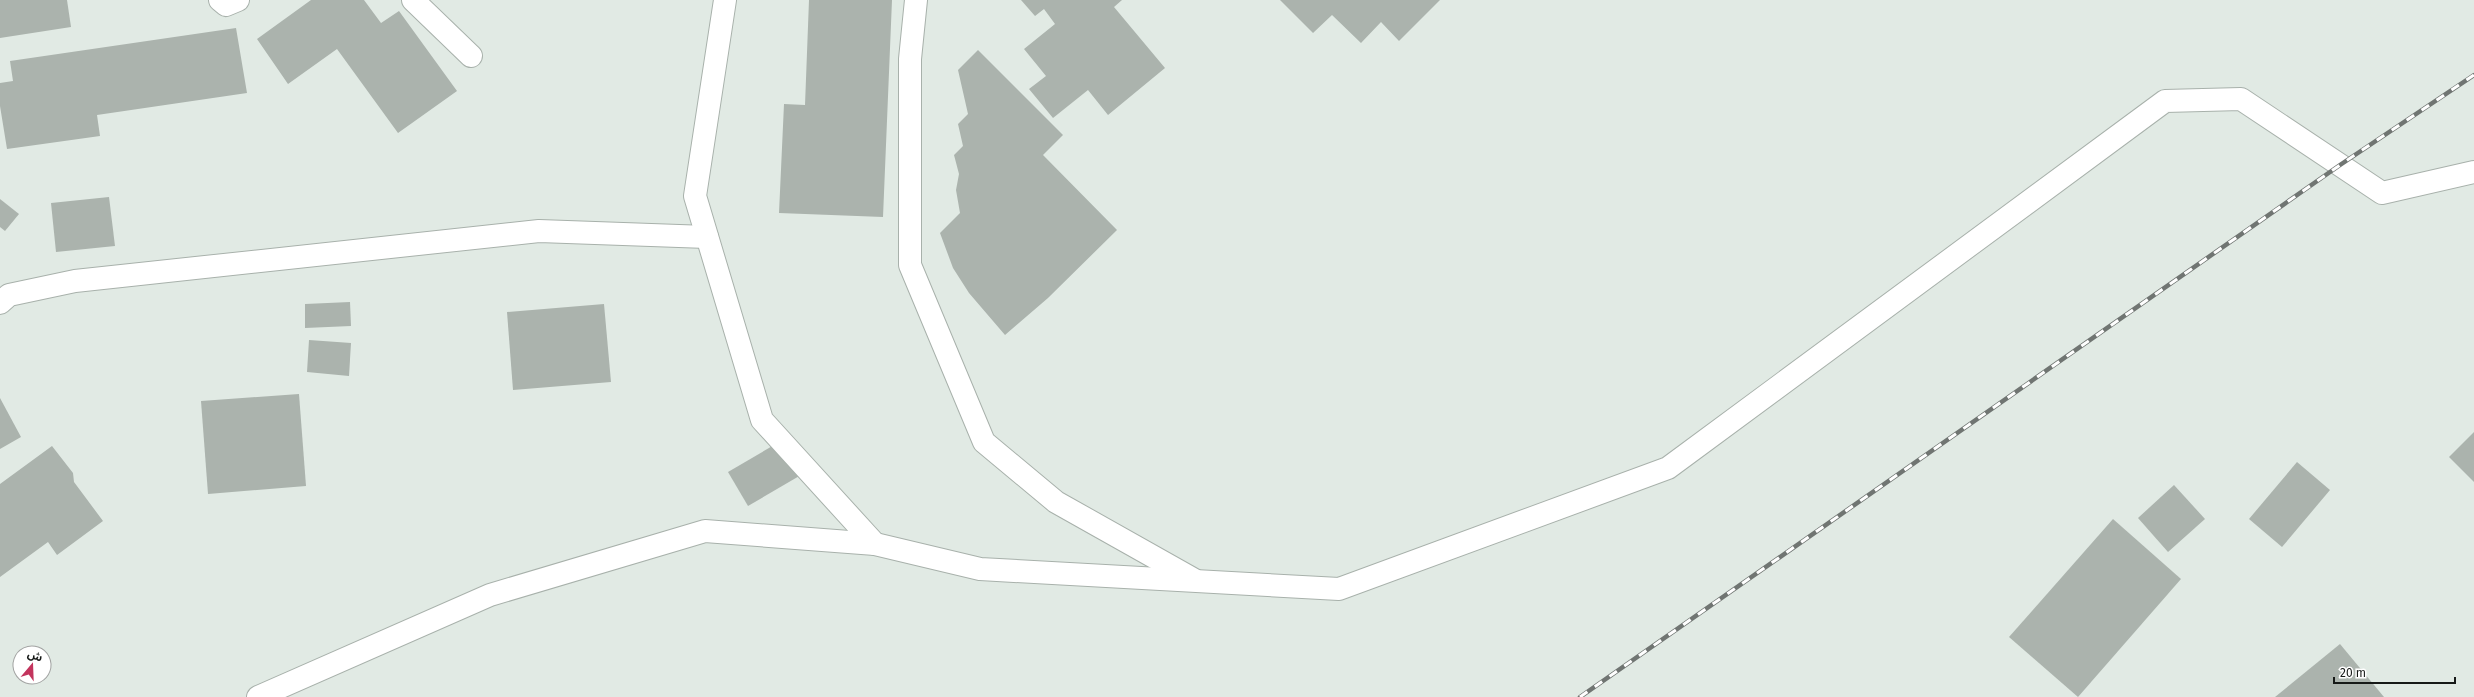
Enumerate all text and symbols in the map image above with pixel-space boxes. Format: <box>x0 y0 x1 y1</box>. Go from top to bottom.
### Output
north arrow <box>12 645 52 685</box>
text: ش <box>26 647 44 665</box>
scale bar <box>2334 659 2455 685</box>
text: 20 m <box>2340 666 2366 680</box>

